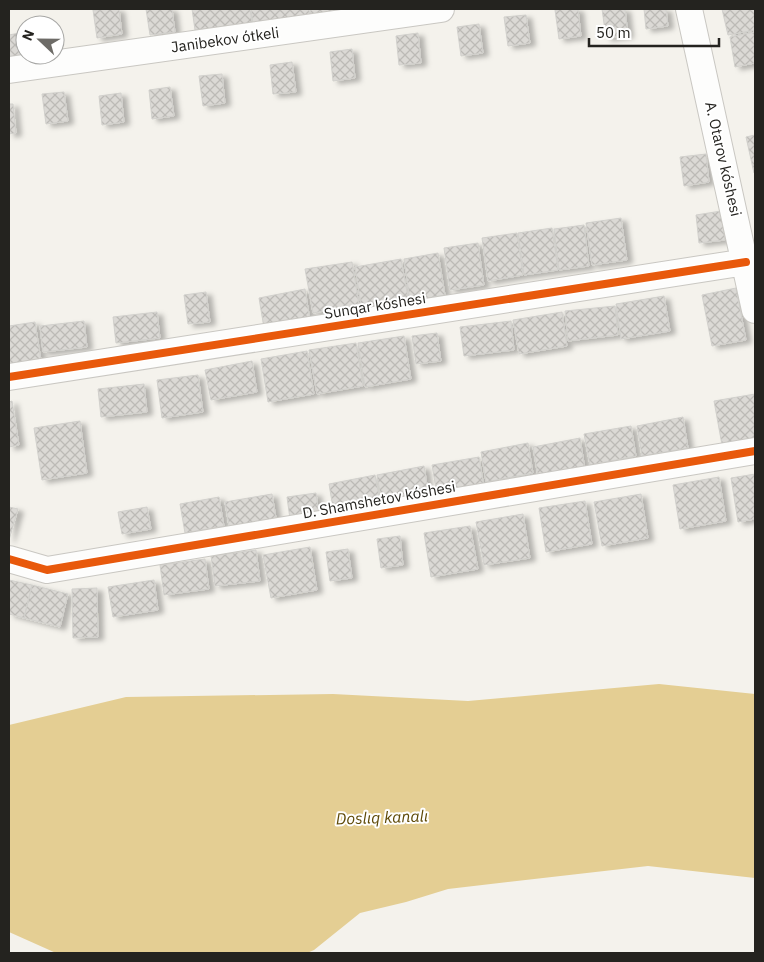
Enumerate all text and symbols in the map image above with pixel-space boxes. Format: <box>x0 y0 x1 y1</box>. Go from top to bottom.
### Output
north arrow <box>15 15 65 65</box>
scale bar <box>589 15 719 47</box>
street label: Janibekov ótkeli <box>170 23 280 57</box>
text: 50 m <box>596 23 631 42</box>
text: N <box>18 27 38 43</box>
street label: A. Otarov kóshesi <box>701 100 746 218</box>
street label: Sunqar kóshesi <box>323 288 427 323</box>
street label: D. Shamshetov kóshesi <box>301 477 457 522</box>
water label: Doslıq kanalı <box>336 805 428 829</box>

